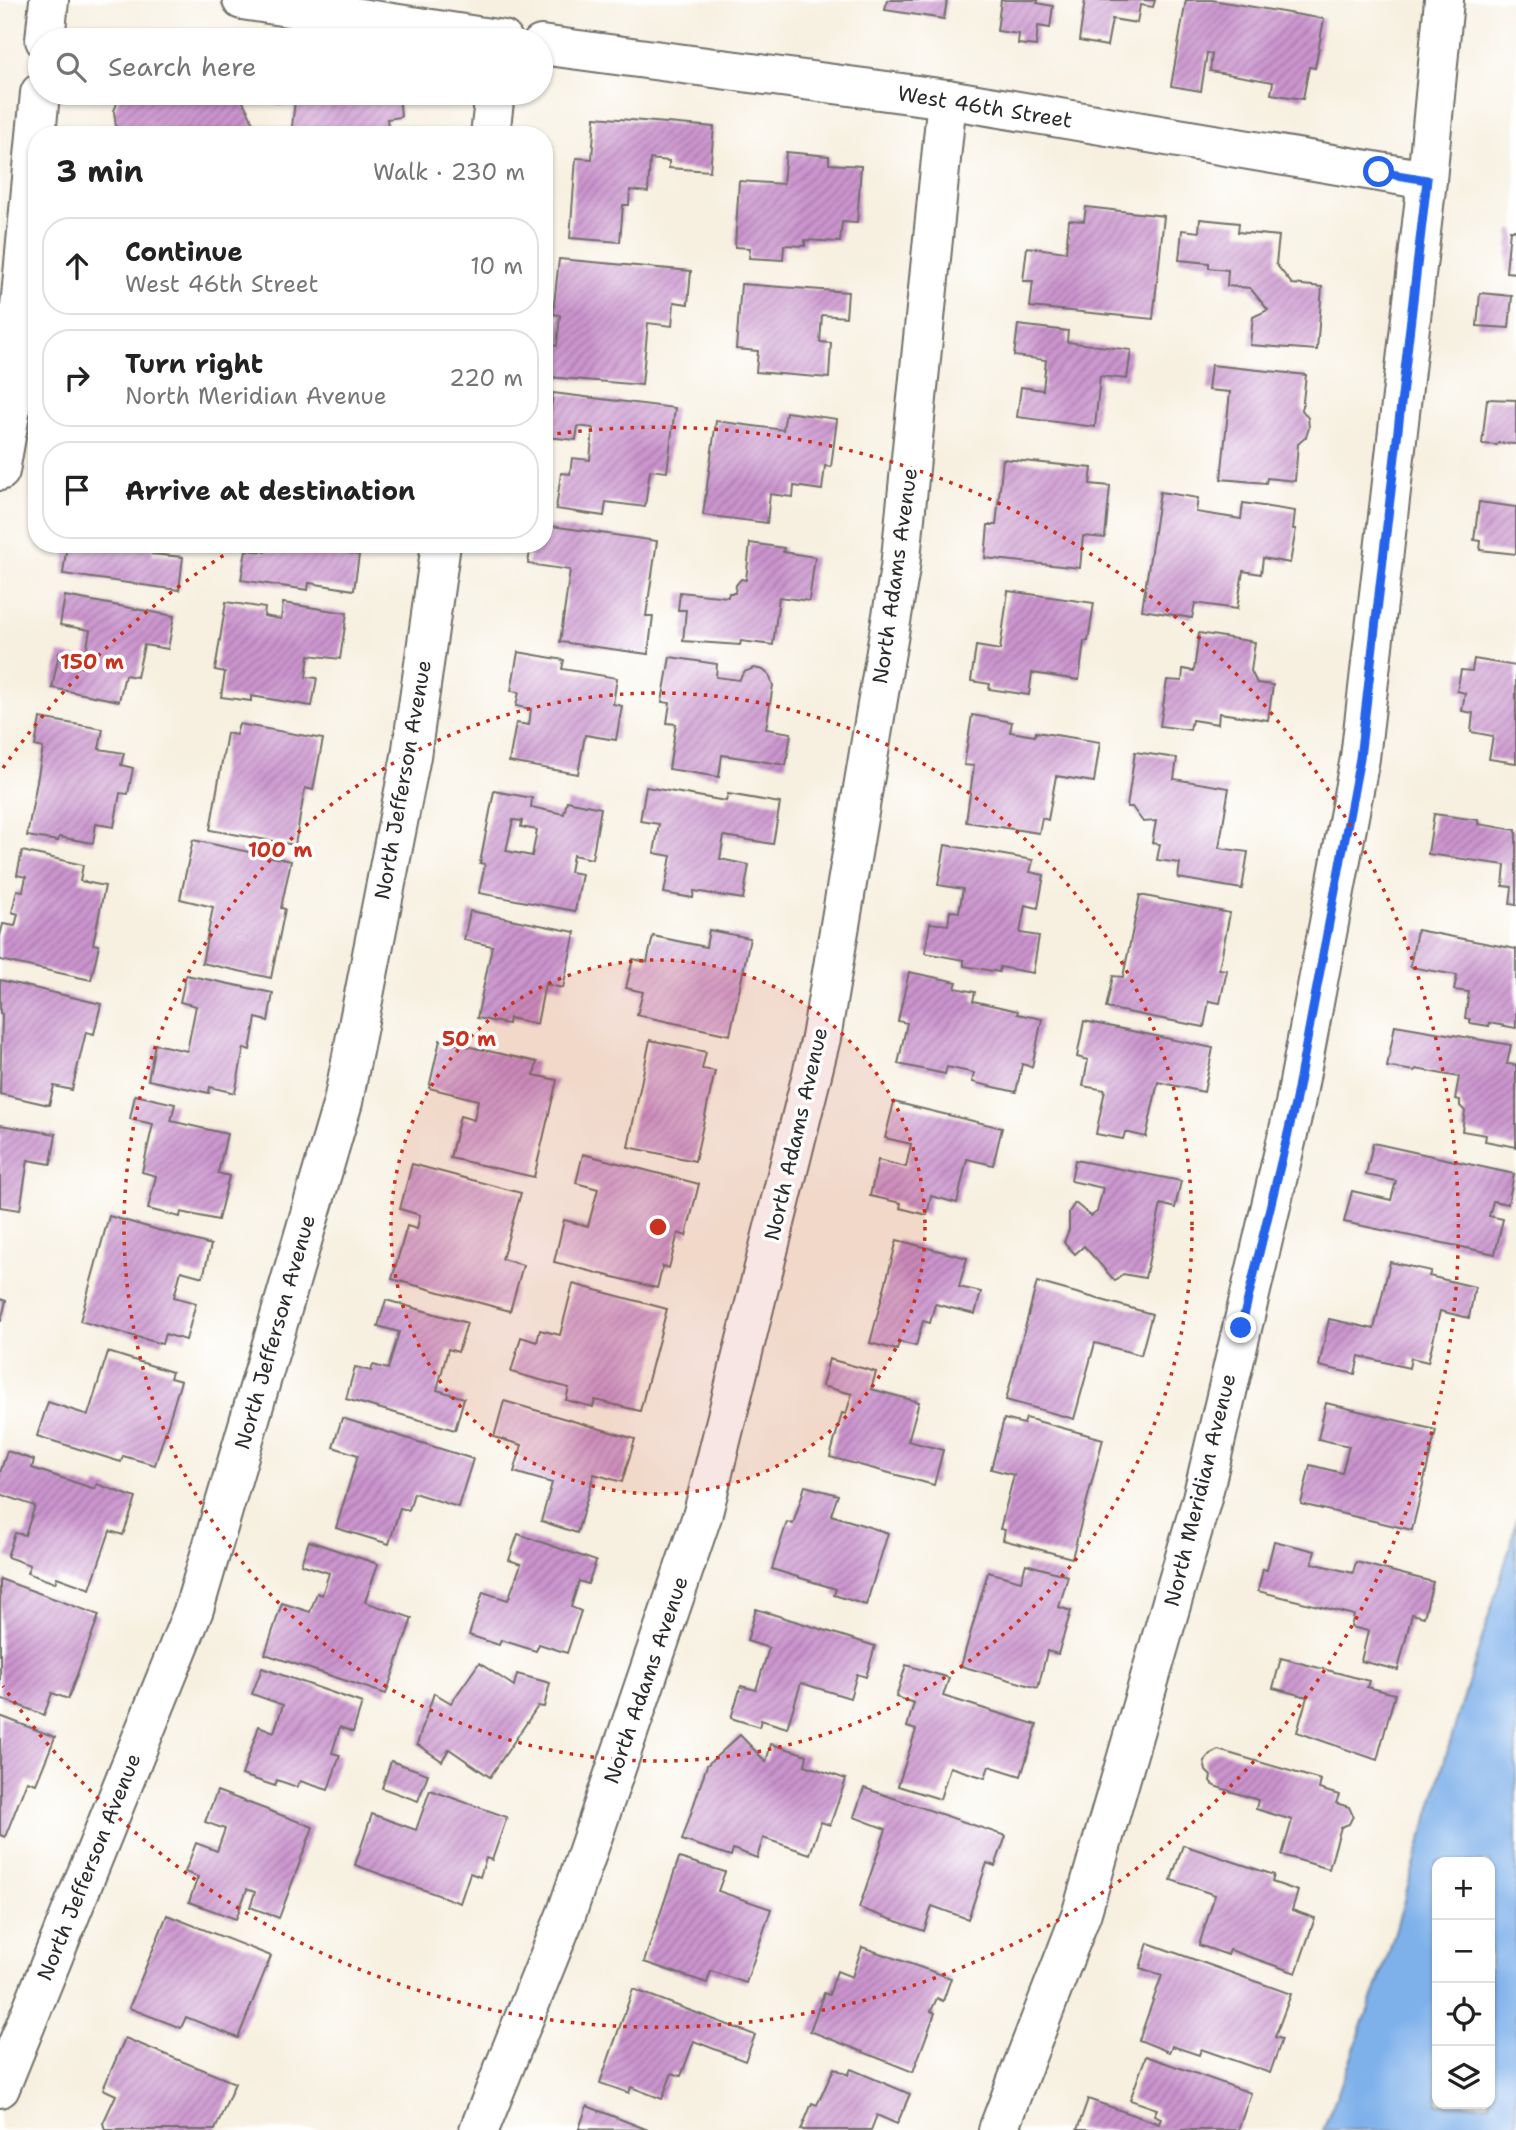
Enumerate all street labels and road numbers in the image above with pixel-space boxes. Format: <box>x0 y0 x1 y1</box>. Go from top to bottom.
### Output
street label: West 46th Street <box>896 79 1074 135</box>
street label: North Adams Avenue <box>866 466 924 686</box>
street label: North Jefferson Avenue <box>368 658 438 902</box>
street label: North Adams Avenue <box>758 1025 834 1243</box>
street label: North Jefferson Avenue <box>228 1211 322 1453</box>
street label: North Meridian Avenue <box>1158 1371 1242 1609</box>
street label: North Adams Avenue <box>597 1572 695 1788</box>
street label: North Jefferson Avenue <box>31 1749 147 1985</box>

